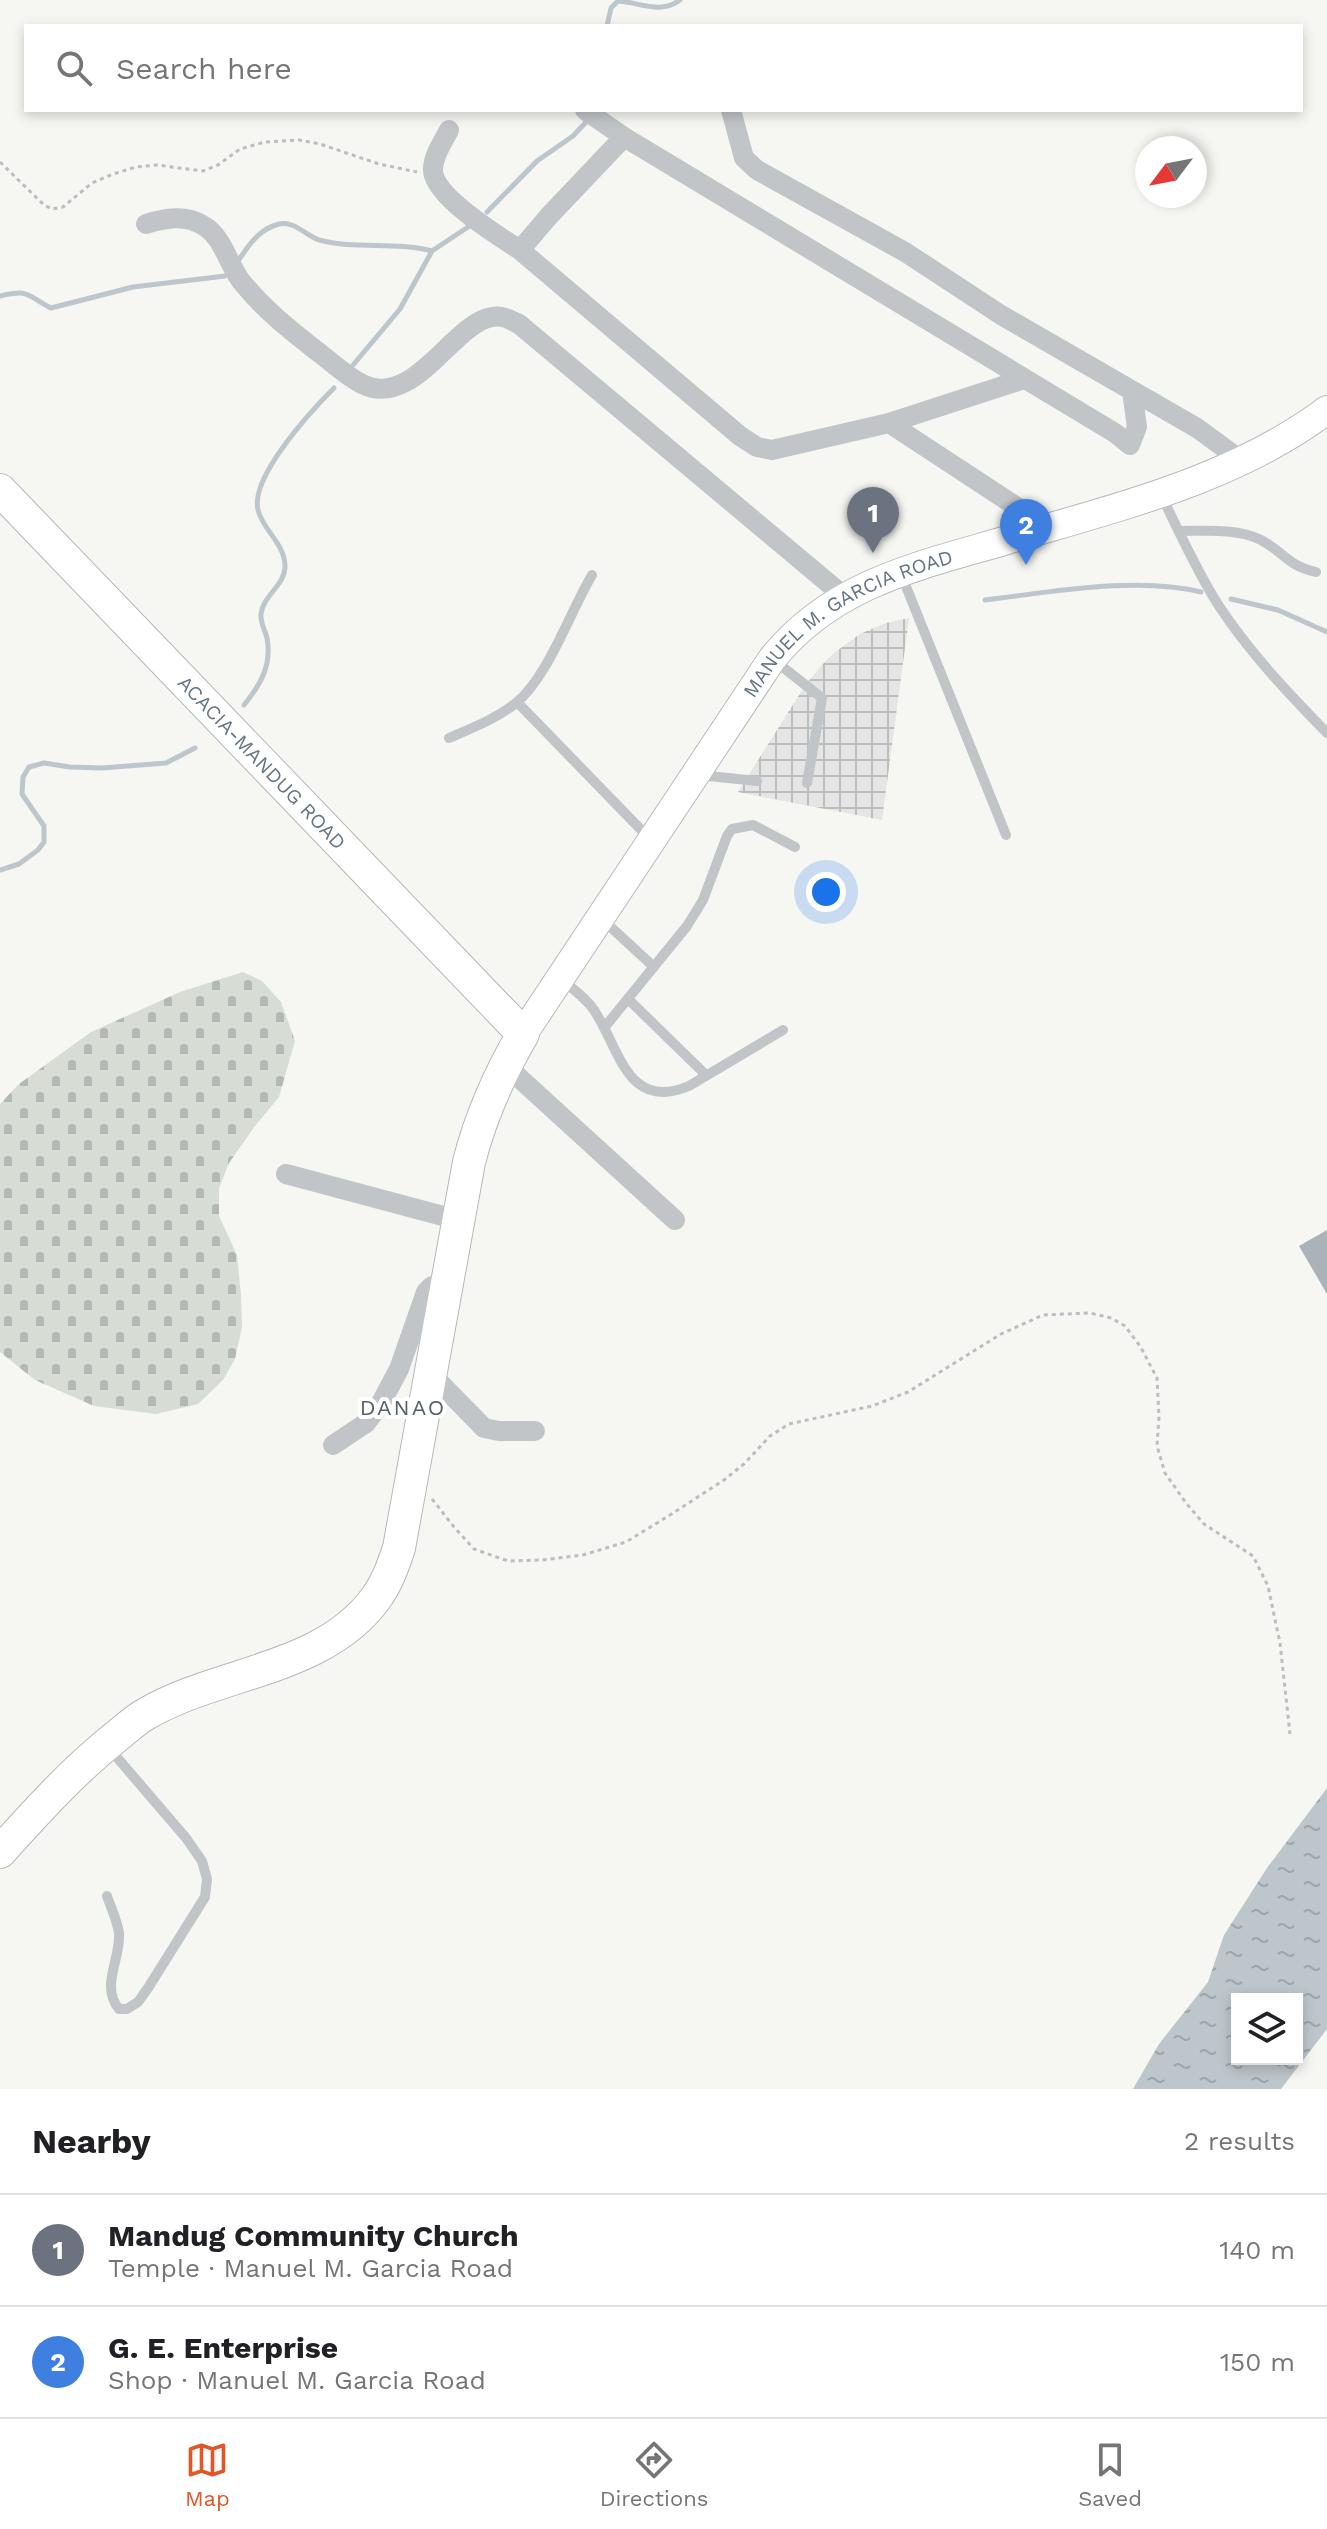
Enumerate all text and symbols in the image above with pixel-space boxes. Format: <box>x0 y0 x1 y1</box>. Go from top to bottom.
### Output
search box <box>24 24 1303 112</box>
icon: search <box>52 46 96 90</box>
text: Search here <box>116 51 292 86</box>
north arrow <box>1135 136 1207 208</box>
pin: 1 <box>847 487 899 553</box>
pin: 2 <box>1000 499 1052 565</box>
street label: MANUEL M. GARCIA ROAD <box>738 544 955 702</box>
street label: ACACIA-MANDUG ROAD <box>173 671 351 854</box>
your location <box>806 872 846 912</box>
district label: DANAO <box>360 1395 446 1420</box>
map controls <box>1231 1993 1303 2065</box>
button: layers <box>1231 1993 1303 2065</box>
text: Nearby <box>32 2121 151 2161</box>
text: 2 results <box>1184 2126 1295 2156</box>
text: Mandug Community Church <box>108 2218 519 2253</box>
text: 1 <box>52 2235 64 2265</box>
text: 140 m <box>1219 2235 1295 2265</box>
text: Temple · Manuel M. Garcia Road <box>108 2253 513 2283</box>
text: G. E. Enterprise <box>108 2330 338 2365</box>
text: 2 <box>50 2347 66 2377</box>
text: 150 m <box>1220 2347 1295 2377</box>
text: Shop · Manuel M. Garcia Road <box>108 2365 486 2395</box>
tab: Map <box>185 2438 230 2511</box>
tab: Directions <box>600 2438 708 2511</box>
tab: Saved <box>1078 2438 1142 2511</box>

